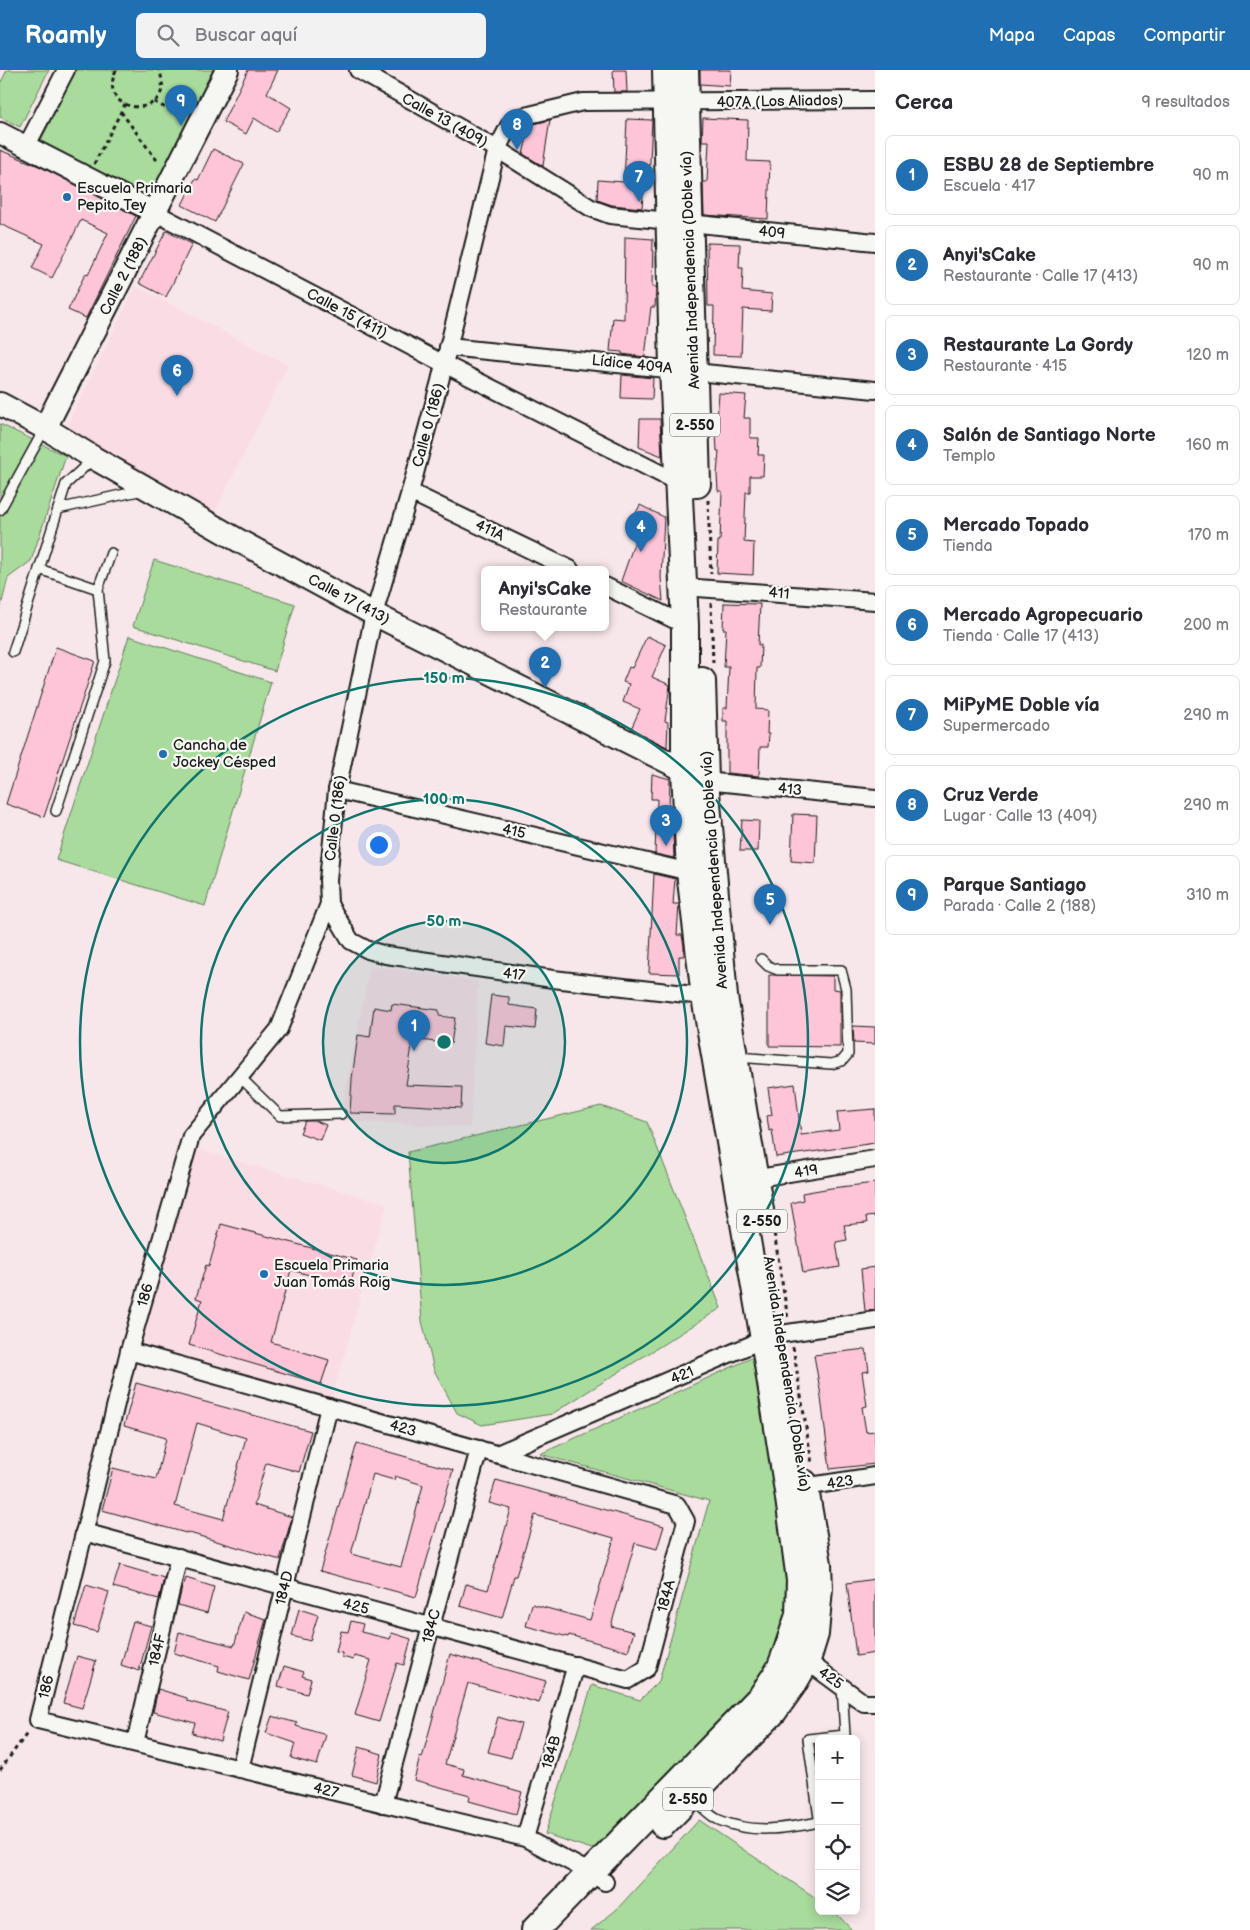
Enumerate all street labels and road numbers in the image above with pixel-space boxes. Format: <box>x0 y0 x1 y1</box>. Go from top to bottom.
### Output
street label: Calle 13 (409) <box>398 89 491 152</box>
street label: 407A (Los Aliados) <box>716 91 844 112</box>
street label: Avenida Independencia (Doble vía) <box>677 150 704 390</box>
street label: 409 <box>758 222 786 243</box>
street label: Calle 2 (188) <box>95 234 151 319</box>
street label: Calle 15 (411) <box>303 284 390 343</box>
street label: Lídice 409A <box>591 351 674 378</box>
street label: Calle 0 (186) <box>408 381 449 469</box>
road number: 2-550 <box>670 414 720 436</box>
street label: 411A <box>472 515 508 546</box>
street label: Calle 17 (413) <box>305 570 393 629</box>
street label: 411 <box>768 583 790 604</box>
street label: Avenida Independencia (Doble vía) <box>697 750 732 990</box>
street label: Calle 0 (186) <box>321 774 350 862</box>
street label: 413 <box>777 779 803 800</box>
street label: 415 <box>500 820 528 843</box>
street label: 417 <box>502 964 527 986</box>
street label: 419 <box>793 1160 819 1183</box>
road number: 2-550 <box>737 1210 787 1232</box>
street label: Avenida Independencia (Doble vía) <box>758 1255 815 1493</box>
street label: 186 <box>133 1281 158 1309</box>
street label: 421 <box>668 1362 697 1389</box>
street label: 423 <box>387 1416 418 1441</box>
street label: 423 <box>825 1471 855 1494</box>
street label: 184D <box>271 1569 298 1607</box>
street label: 184A <box>653 1577 680 1614</box>
street label: 425 <box>341 1594 371 1619</box>
street label: 184C <box>418 1607 445 1645</box>
street label: 184F <box>145 1632 170 1668</box>
street label: 425 <box>814 1663 847 1694</box>
street label: 186 <box>34 1673 59 1701</box>
street label: 184B <box>538 1733 565 1771</box>
street label: 427 <box>311 1778 341 1803</box>
road number: 2-550 <box>663 1788 713 1810</box>

